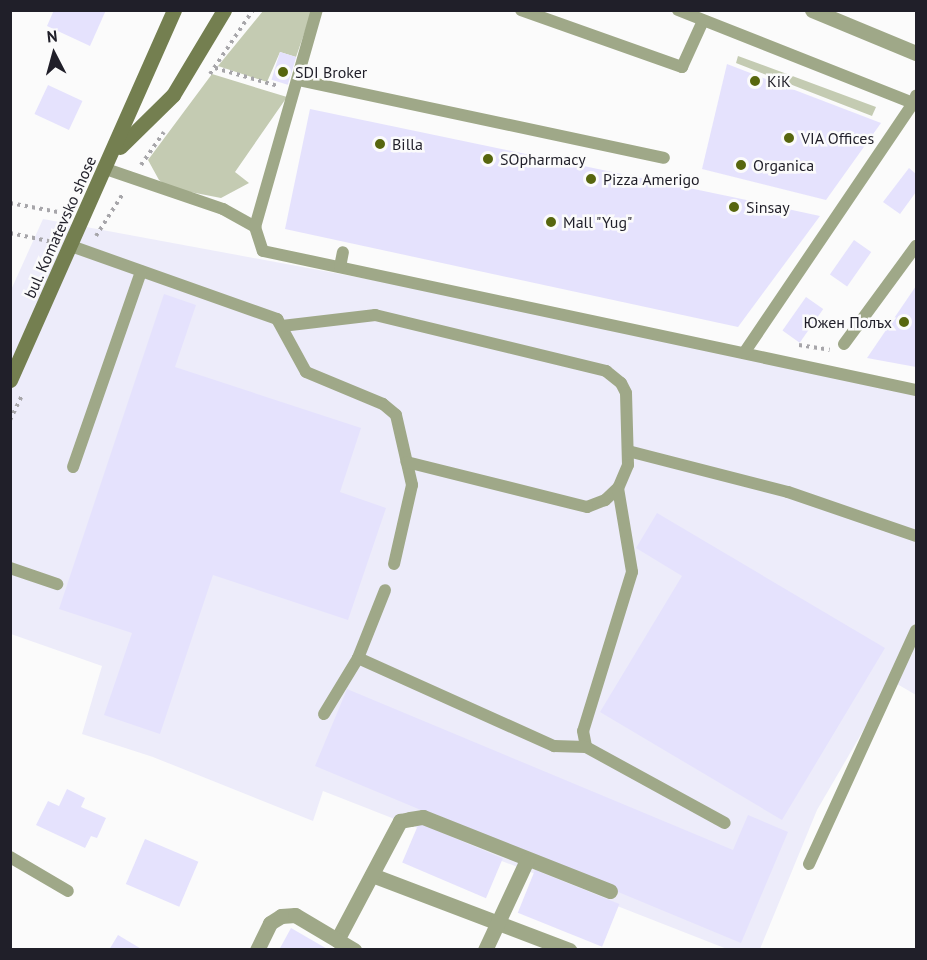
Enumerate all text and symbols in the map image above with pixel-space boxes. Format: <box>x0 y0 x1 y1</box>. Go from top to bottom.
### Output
north arrow <box>24 24 84 84</box>
text: N <box>46 26 58 47</box>
place label: SDI Broker <box>295 62 367 82</box>
marker: SDI Broker <box>276 65 290 79</box>
place label: KiK <box>767 71 791 91</box>
marker: KiK <box>748 74 762 88</box>
place label: VIA Offices <box>801 128 875 148</box>
marker: VIA Offices <box>782 131 796 145</box>
place label: Billa <box>392 134 423 154</box>
marker: Billa <box>373 137 387 151</box>
place label: SOpharmacy <box>500 149 586 169</box>
street label: bul. Komatevsko shose <box>20 152 100 302</box>
marker: SOpharmacy <box>481 152 495 166</box>
place label: Organica <box>753 155 814 175</box>
marker: Organica <box>734 158 748 172</box>
place label: Pizza Amerigo <box>603 169 700 189</box>
marker: Pizza Amerigo <box>584 172 598 186</box>
place label: Sinsay <box>746 197 790 217</box>
marker: Sinsay <box>727 200 741 214</box>
place label: Mall "Yug" <box>563 212 633 232</box>
marker: Mall "Yug" <box>544 215 558 229</box>
place label: Южен Полъх <box>804 312 892 332</box>
marker: Южен Полъх <box>897 315 911 329</box>

